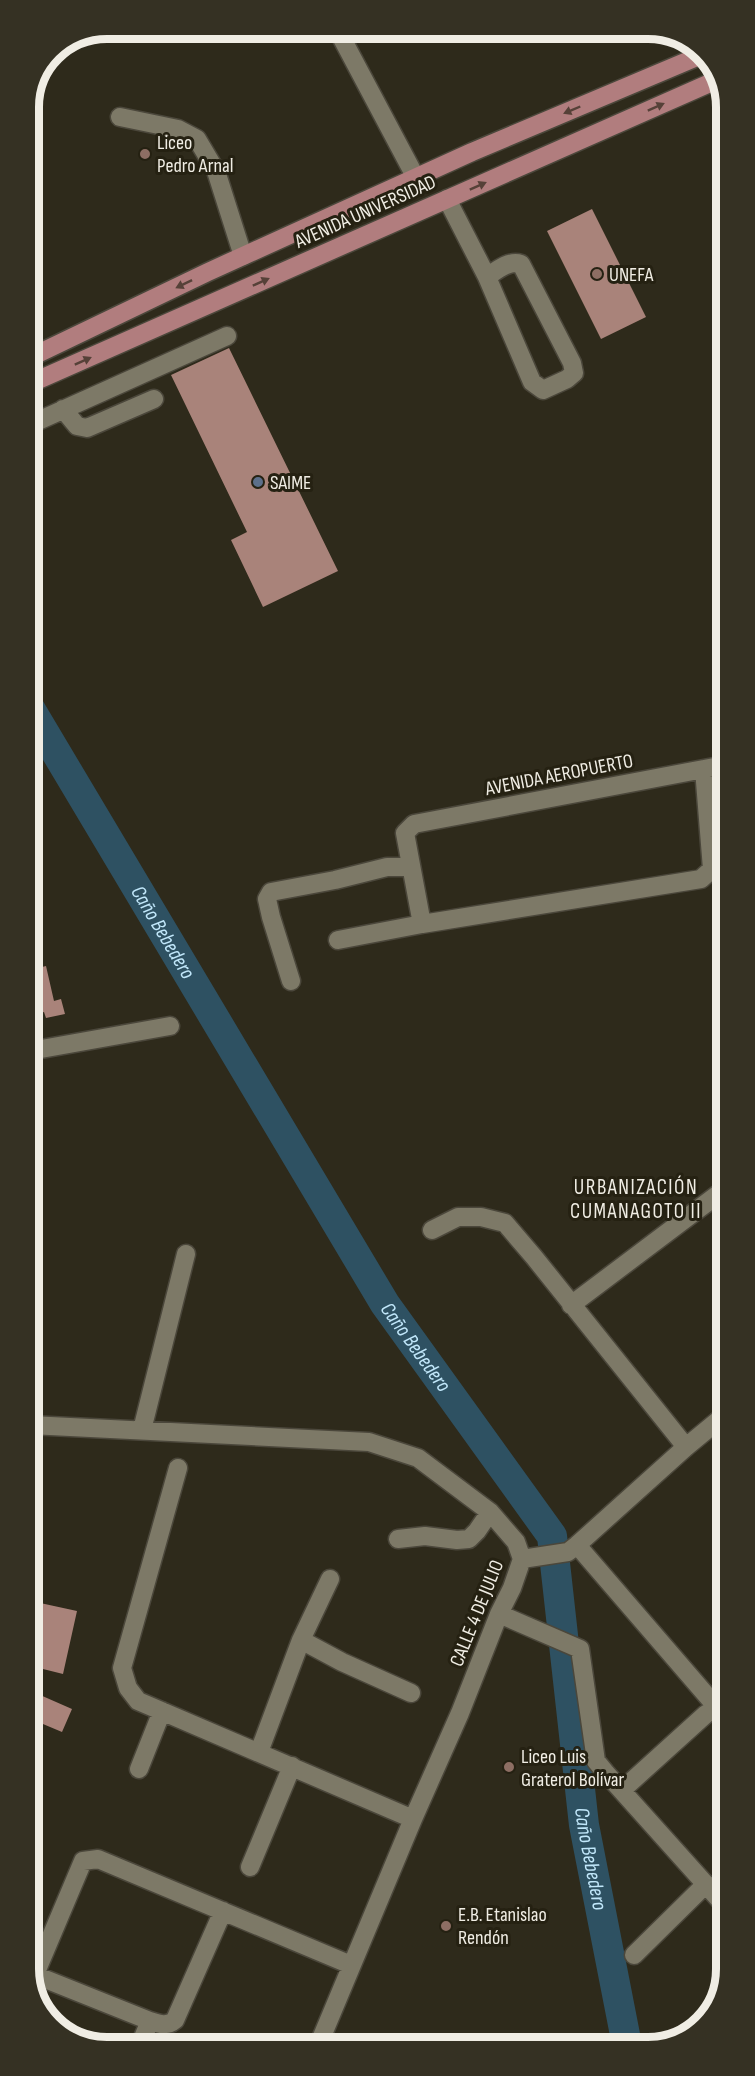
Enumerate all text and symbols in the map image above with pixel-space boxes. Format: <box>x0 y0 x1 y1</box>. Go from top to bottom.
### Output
one-way arrow <box>647 102 665 111</box>
one-way arrow <box>563 105 581 115</box>
place label: Liceo Pedro Arnal <box>157 131 233 178</box>
marker: Liceo Pedro Arnal <box>138 147 152 161</box>
street label: AVENIDA UNIVERSIDAD <box>290 170 440 254</box>
one-way arrow <box>469 181 486 190</box>
place label: UNEFA <box>609 263 654 287</box>
marker: UNEFA <box>590 267 604 281</box>
one-way arrow <box>252 277 269 286</box>
one-way arrow <box>175 279 192 288</box>
one-way arrow <box>74 356 91 365</box>
place label: SAIME <box>270 471 311 495</box>
marker: SAIME <box>251 475 265 489</box>
street label: AVENIDA AEROPUERTO <box>482 749 635 801</box>
water label: Caño Bebedero <box>125 881 200 984</box>
district label: URBANIZACIÓN CUMANAGOTO II <box>570 1175 702 1224</box>
water label: Caño Bebedero <box>375 1298 456 1397</box>
street label: CALLE 4 DE JULIO <box>445 1557 509 1670</box>
place label: Liceo Luis Graterol Bolívar <box>521 1745 625 1792</box>
marker: Liceo Luis Graterol Bolívar <box>502 1760 516 1774</box>
water label: Caño Bebedero <box>569 1806 612 1913</box>
place label: E.B. Etanislao Rendón <box>458 1903 547 1950</box>
marker: E.B. Etanislao Rendón <box>439 1919 453 1933</box>

